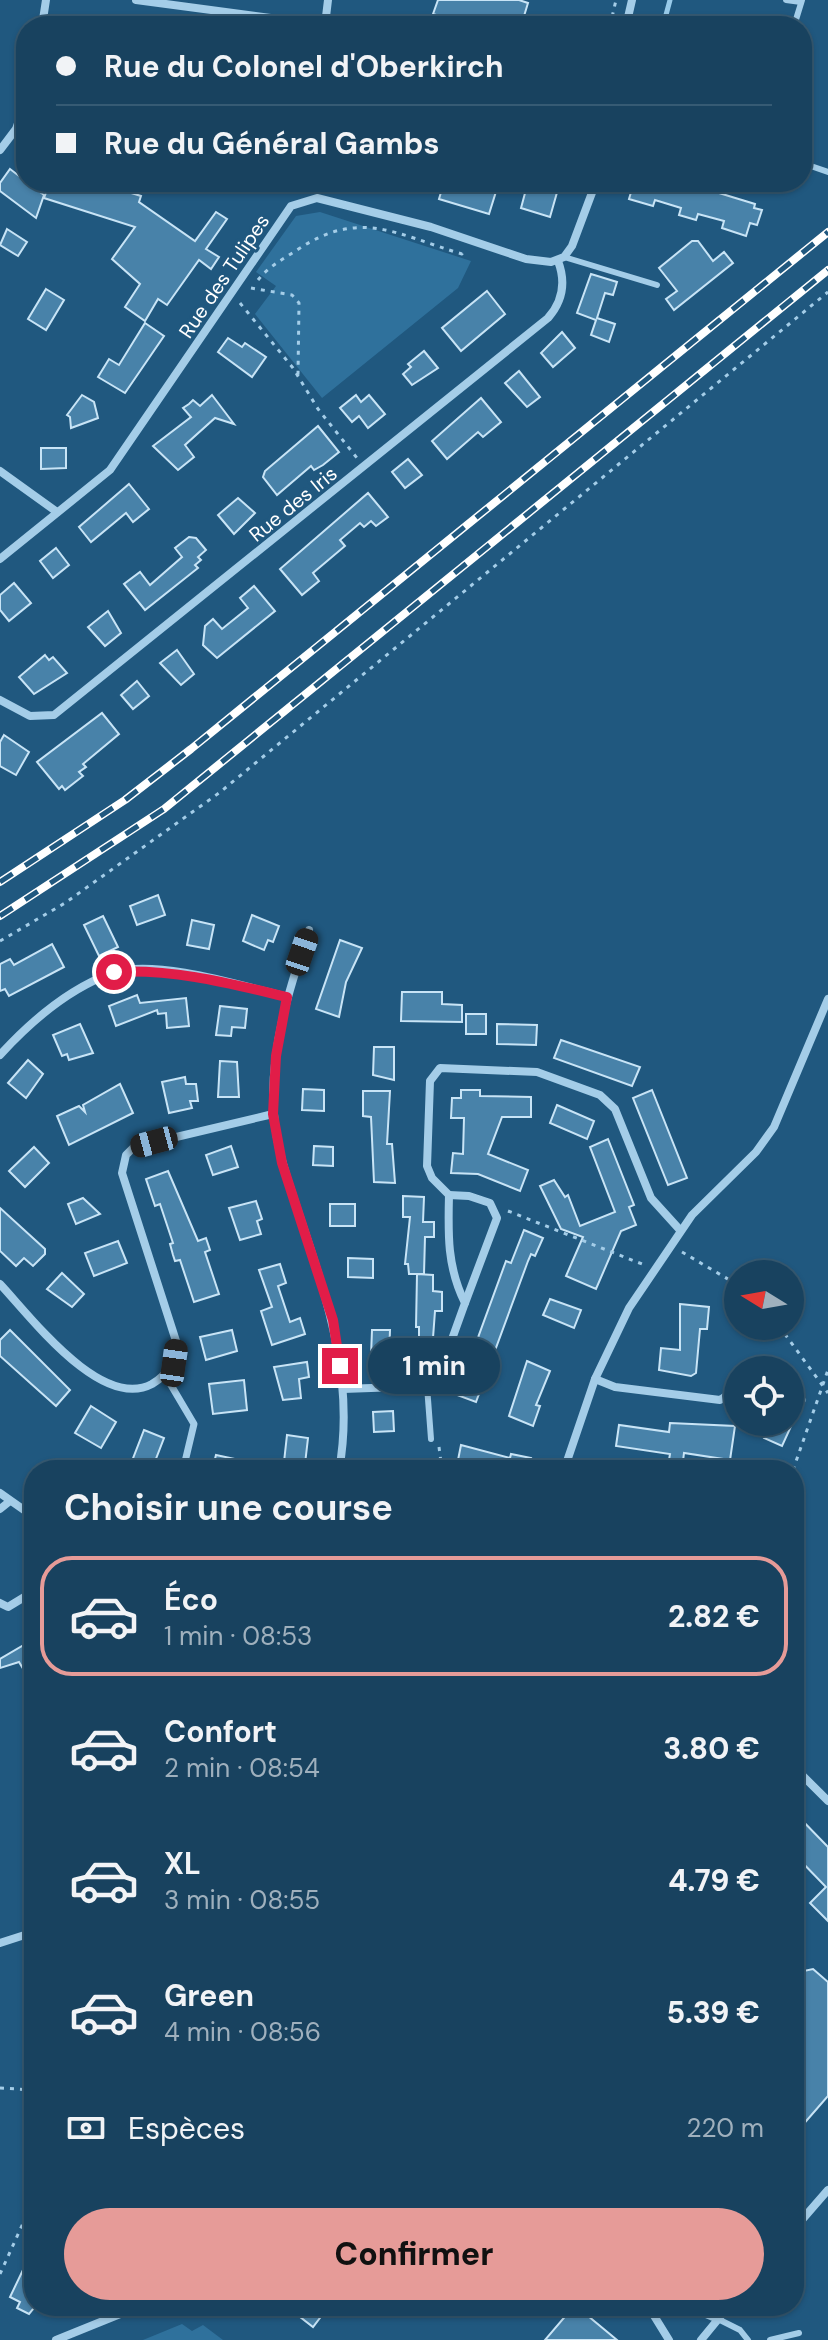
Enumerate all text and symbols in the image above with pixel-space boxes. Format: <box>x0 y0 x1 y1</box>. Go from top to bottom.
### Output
text: Rue du Colonel d'Oberkirch <box>104 47 503 86</box>
text: Rue du Général Gambs <box>104 124 439 163</box>
street label: Rue des Tulipes <box>173 209 275 343</box>
street label: Rue des Iris <box>244 460 342 548</box>
car <box>283 925 321 979</box>
route start <box>96 954 132 990</box>
car <box>128 1124 180 1160</box>
north arrow <box>724 1260 804 1340</box>
map controls <box>724 1260 804 1436</box>
car <box>159 1338 189 1388</box>
callout: 1 min <box>368 1338 500 1394</box>
route end <box>322 1348 358 1384</box>
text: 1 min <box>402 1349 466 1383</box>
button: locate <box>724 1356 804 1436</box>
text: Choisir une course <box>64 1484 393 1531</box>
icon: car <box>68 1580 140 1652</box>
text: Éco <box>164 1580 218 1619</box>
text: 2.82 € <box>668 1597 760 1636</box>
text: 1 min · 08:53 <box>164 1619 312 1653</box>
icon: car <box>68 1712 140 1784</box>
text: Confort <box>164 1712 277 1751</box>
text: 3.80 € <box>663 1729 760 1768</box>
text: 2 min · 08:54 <box>164 1751 320 1785</box>
icon: car <box>68 1844 140 1916</box>
text: XL <box>164 1844 201 1883</box>
text: 4.79 € <box>668 1861 760 1900</box>
text: 3 min · 08:55 <box>164 1883 320 1917</box>
icon: car <box>68 1976 140 2048</box>
text: Green <box>164 1976 254 2015</box>
text: 5.39 € <box>666 1993 760 2032</box>
text: 4 min · 08:56 <box>164 2015 321 2049</box>
icon: cash <box>64 2106 108 2150</box>
text: Espèces <box>128 2109 245 2148</box>
text: 220 m <box>686 2111 764 2145</box>
button: Confirmer <box>64 2208 764 2300</box>

